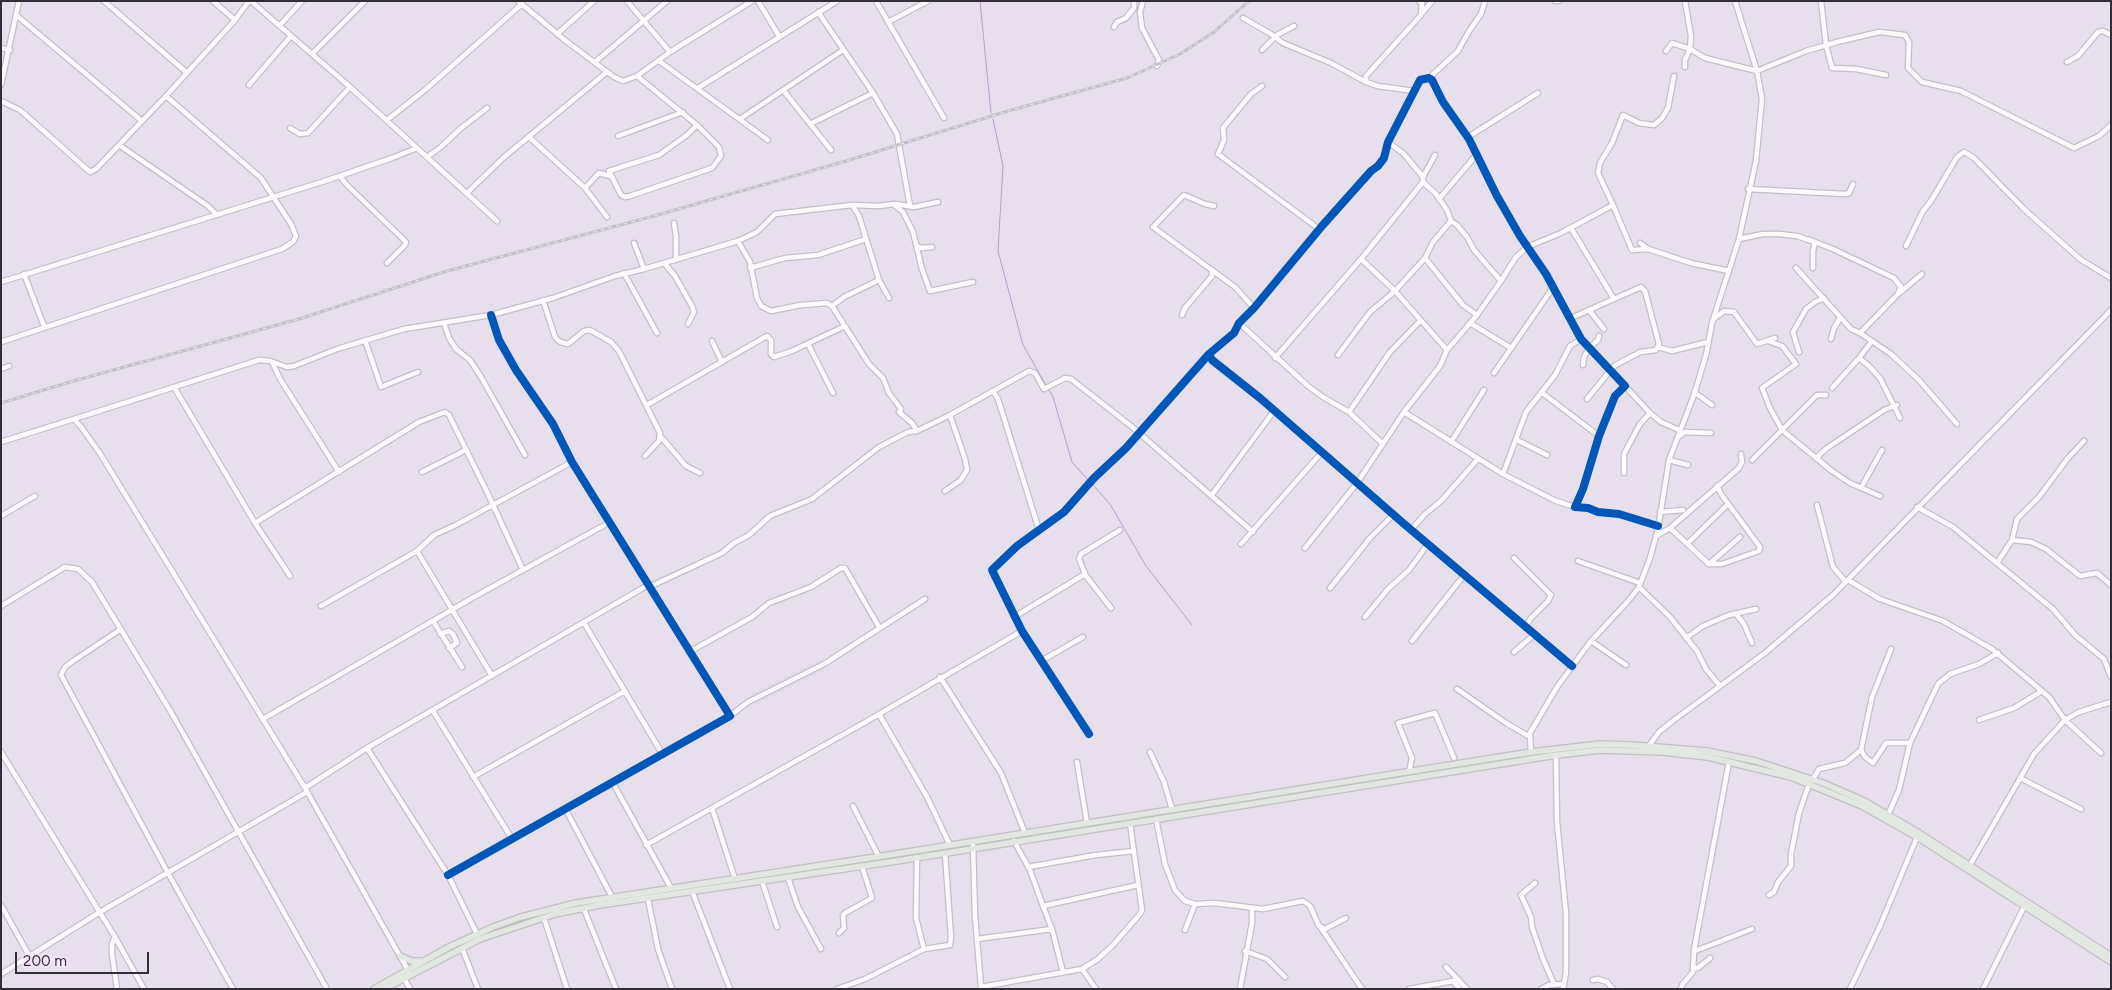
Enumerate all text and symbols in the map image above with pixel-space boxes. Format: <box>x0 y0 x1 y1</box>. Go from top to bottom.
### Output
scale bar <box>18 942 151 974</box>
text: 200 m <box>23 952 67 970</box>

